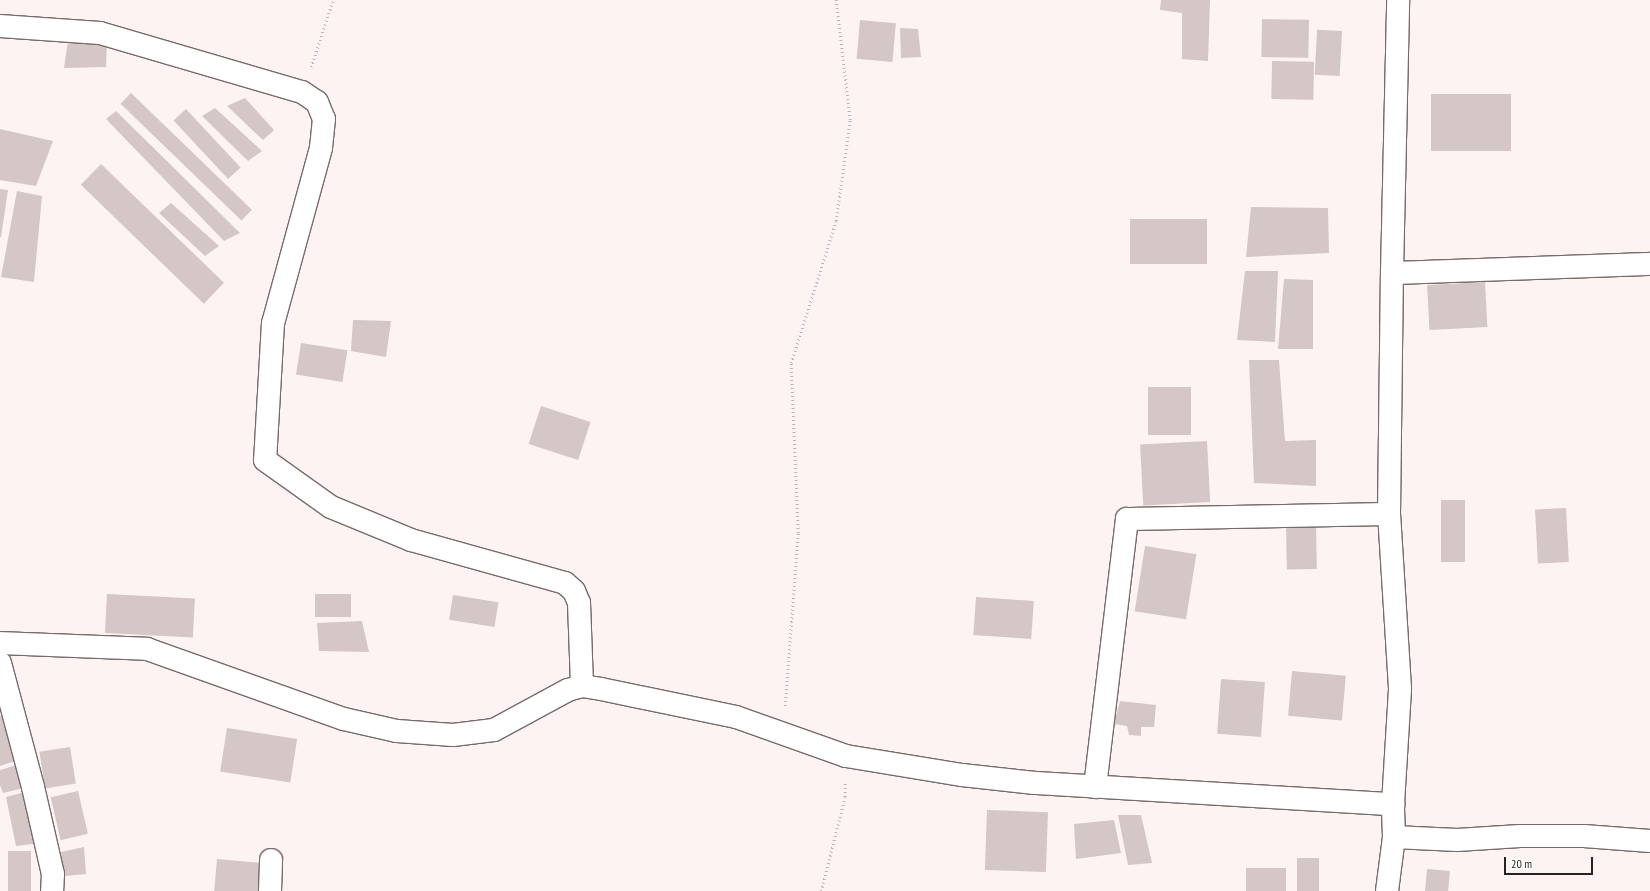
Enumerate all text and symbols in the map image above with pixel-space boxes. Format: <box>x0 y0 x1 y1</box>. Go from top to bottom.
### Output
scale bar <box>1506 849 1595 875</box>
text: 20 m <box>1511 856 1532 871</box>

